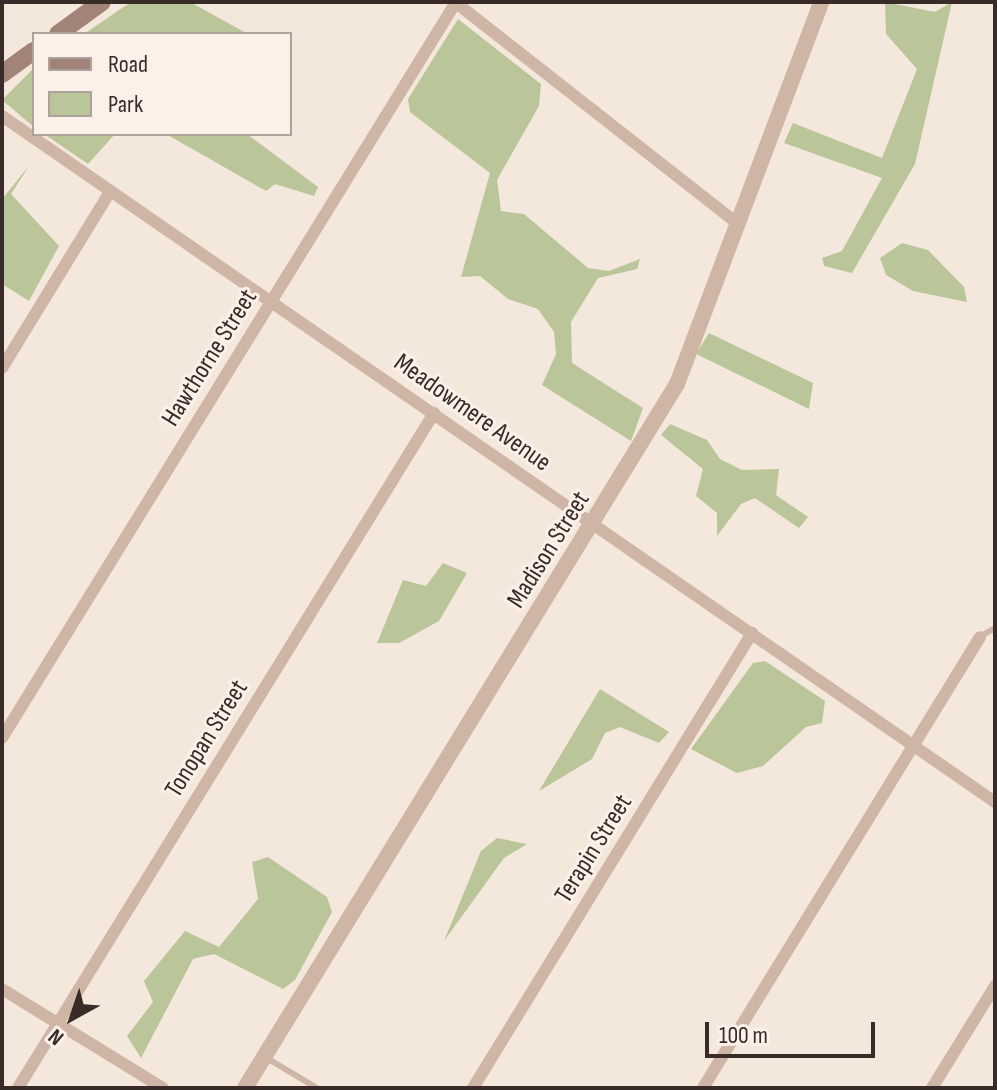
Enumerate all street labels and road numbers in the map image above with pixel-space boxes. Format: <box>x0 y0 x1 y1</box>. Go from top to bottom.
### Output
street label: Hawthorne Street <box>156 284 264 432</box>
street label: Meadowmere Avenue <box>388 347 556 479</box>
street label: Madison Street <box>501 486 597 614</box>
street label: Tonopan Street <box>159 675 255 803</box>
street label: Terapin Street <box>548 789 640 909</box>

